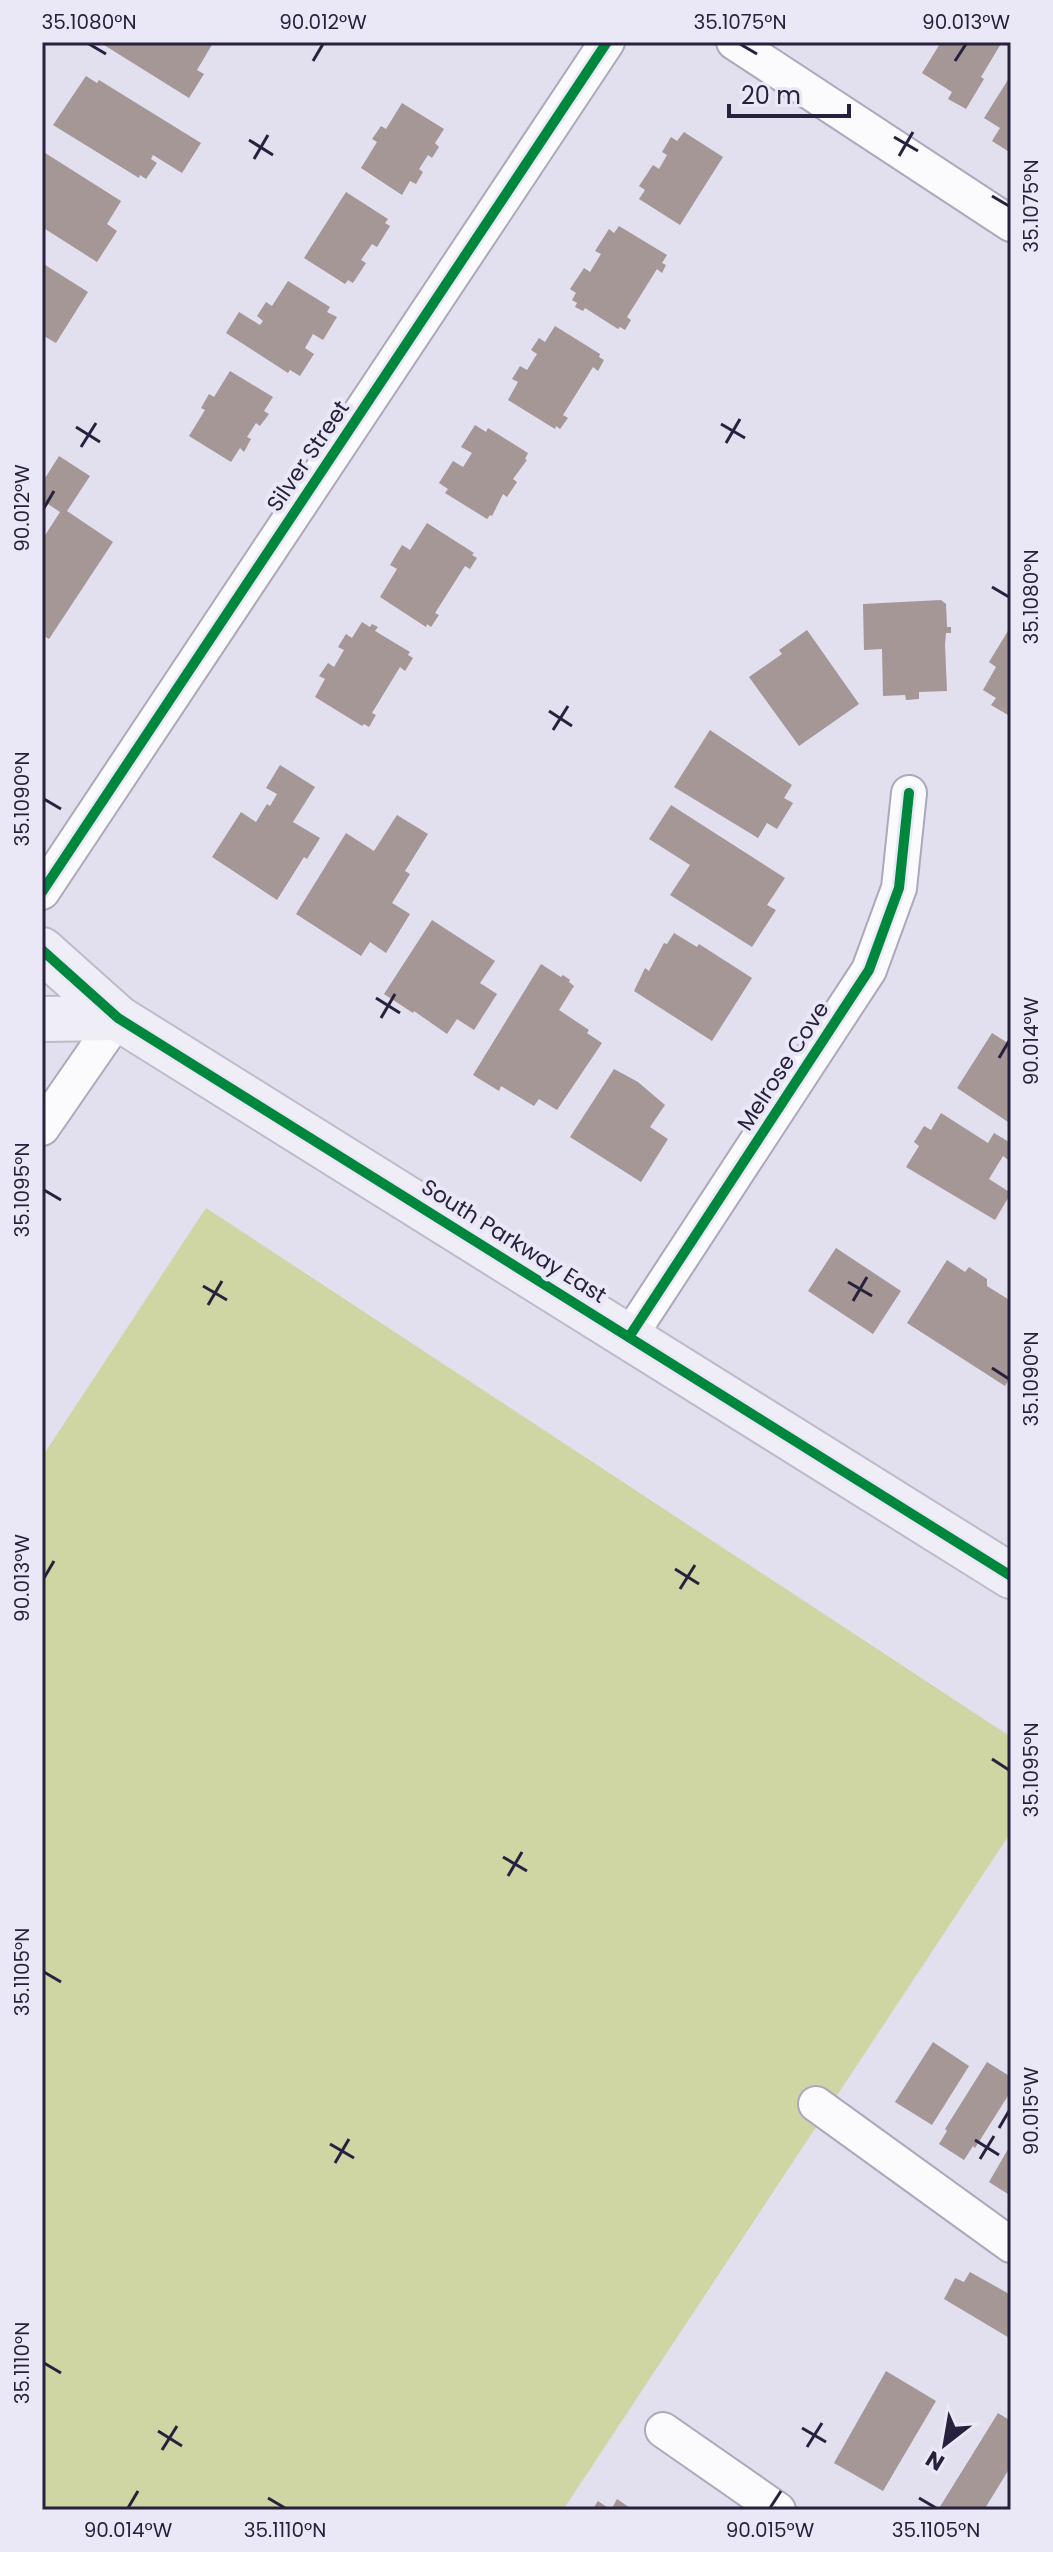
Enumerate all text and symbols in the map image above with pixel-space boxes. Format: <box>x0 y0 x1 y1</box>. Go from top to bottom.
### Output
text: 35.1080°N <box>42 8 136 36</box>
text: 90.012°W <box>279 8 367 36</box>
text: 35.1075°N <box>693 8 787 36</box>
text: 90.013°W <box>922 8 1010 36</box>
scale bar <box>729 68 849 118</box>
text: 20 m <box>741 79 801 112</box>
text: 35.1075°N <box>1017 159 1045 253</box>
street label: Silver Street <box>259 394 357 518</box>
text: 90.012°W <box>8 464 36 552</box>
text: 35.1080°N <box>1017 550 1045 644</box>
text: 35.1090°N <box>8 752 36 846</box>
street label: Melrose Cove <box>730 995 836 1137</box>
text: 90.014°W <box>1017 996 1045 1085</box>
text: 35.1095°N <box>8 1143 36 1237</box>
street label: South Parkway East <box>415 1171 613 1311</box>
text: 35.1090°N <box>1017 1332 1045 1426</box>
text: 90.013°W <box>8 1534 36 1622</box>
text: 35.1095°N <box>1017 1723 1045 1817</box>
text: 35.1105°N <box>8 1928 36 2016</box>
text: 90.015°W <box>1017 2066 1045 2155</box>
text: 35.1110°N <box>8 2322 36 2404</box>
north arrow <box>905 2404 985 2484</box>
text: N <box>920 2443 950 2478</box>
text: 90.014°W <box>84 2516 173 2544</box>
text: 35.1110°N <box>244 2516 326 2544</box>
text: 90.015°W <box>726 2516 815 2544</box>
text: 35.1105°N <box>892 2516 980 2544</box>

